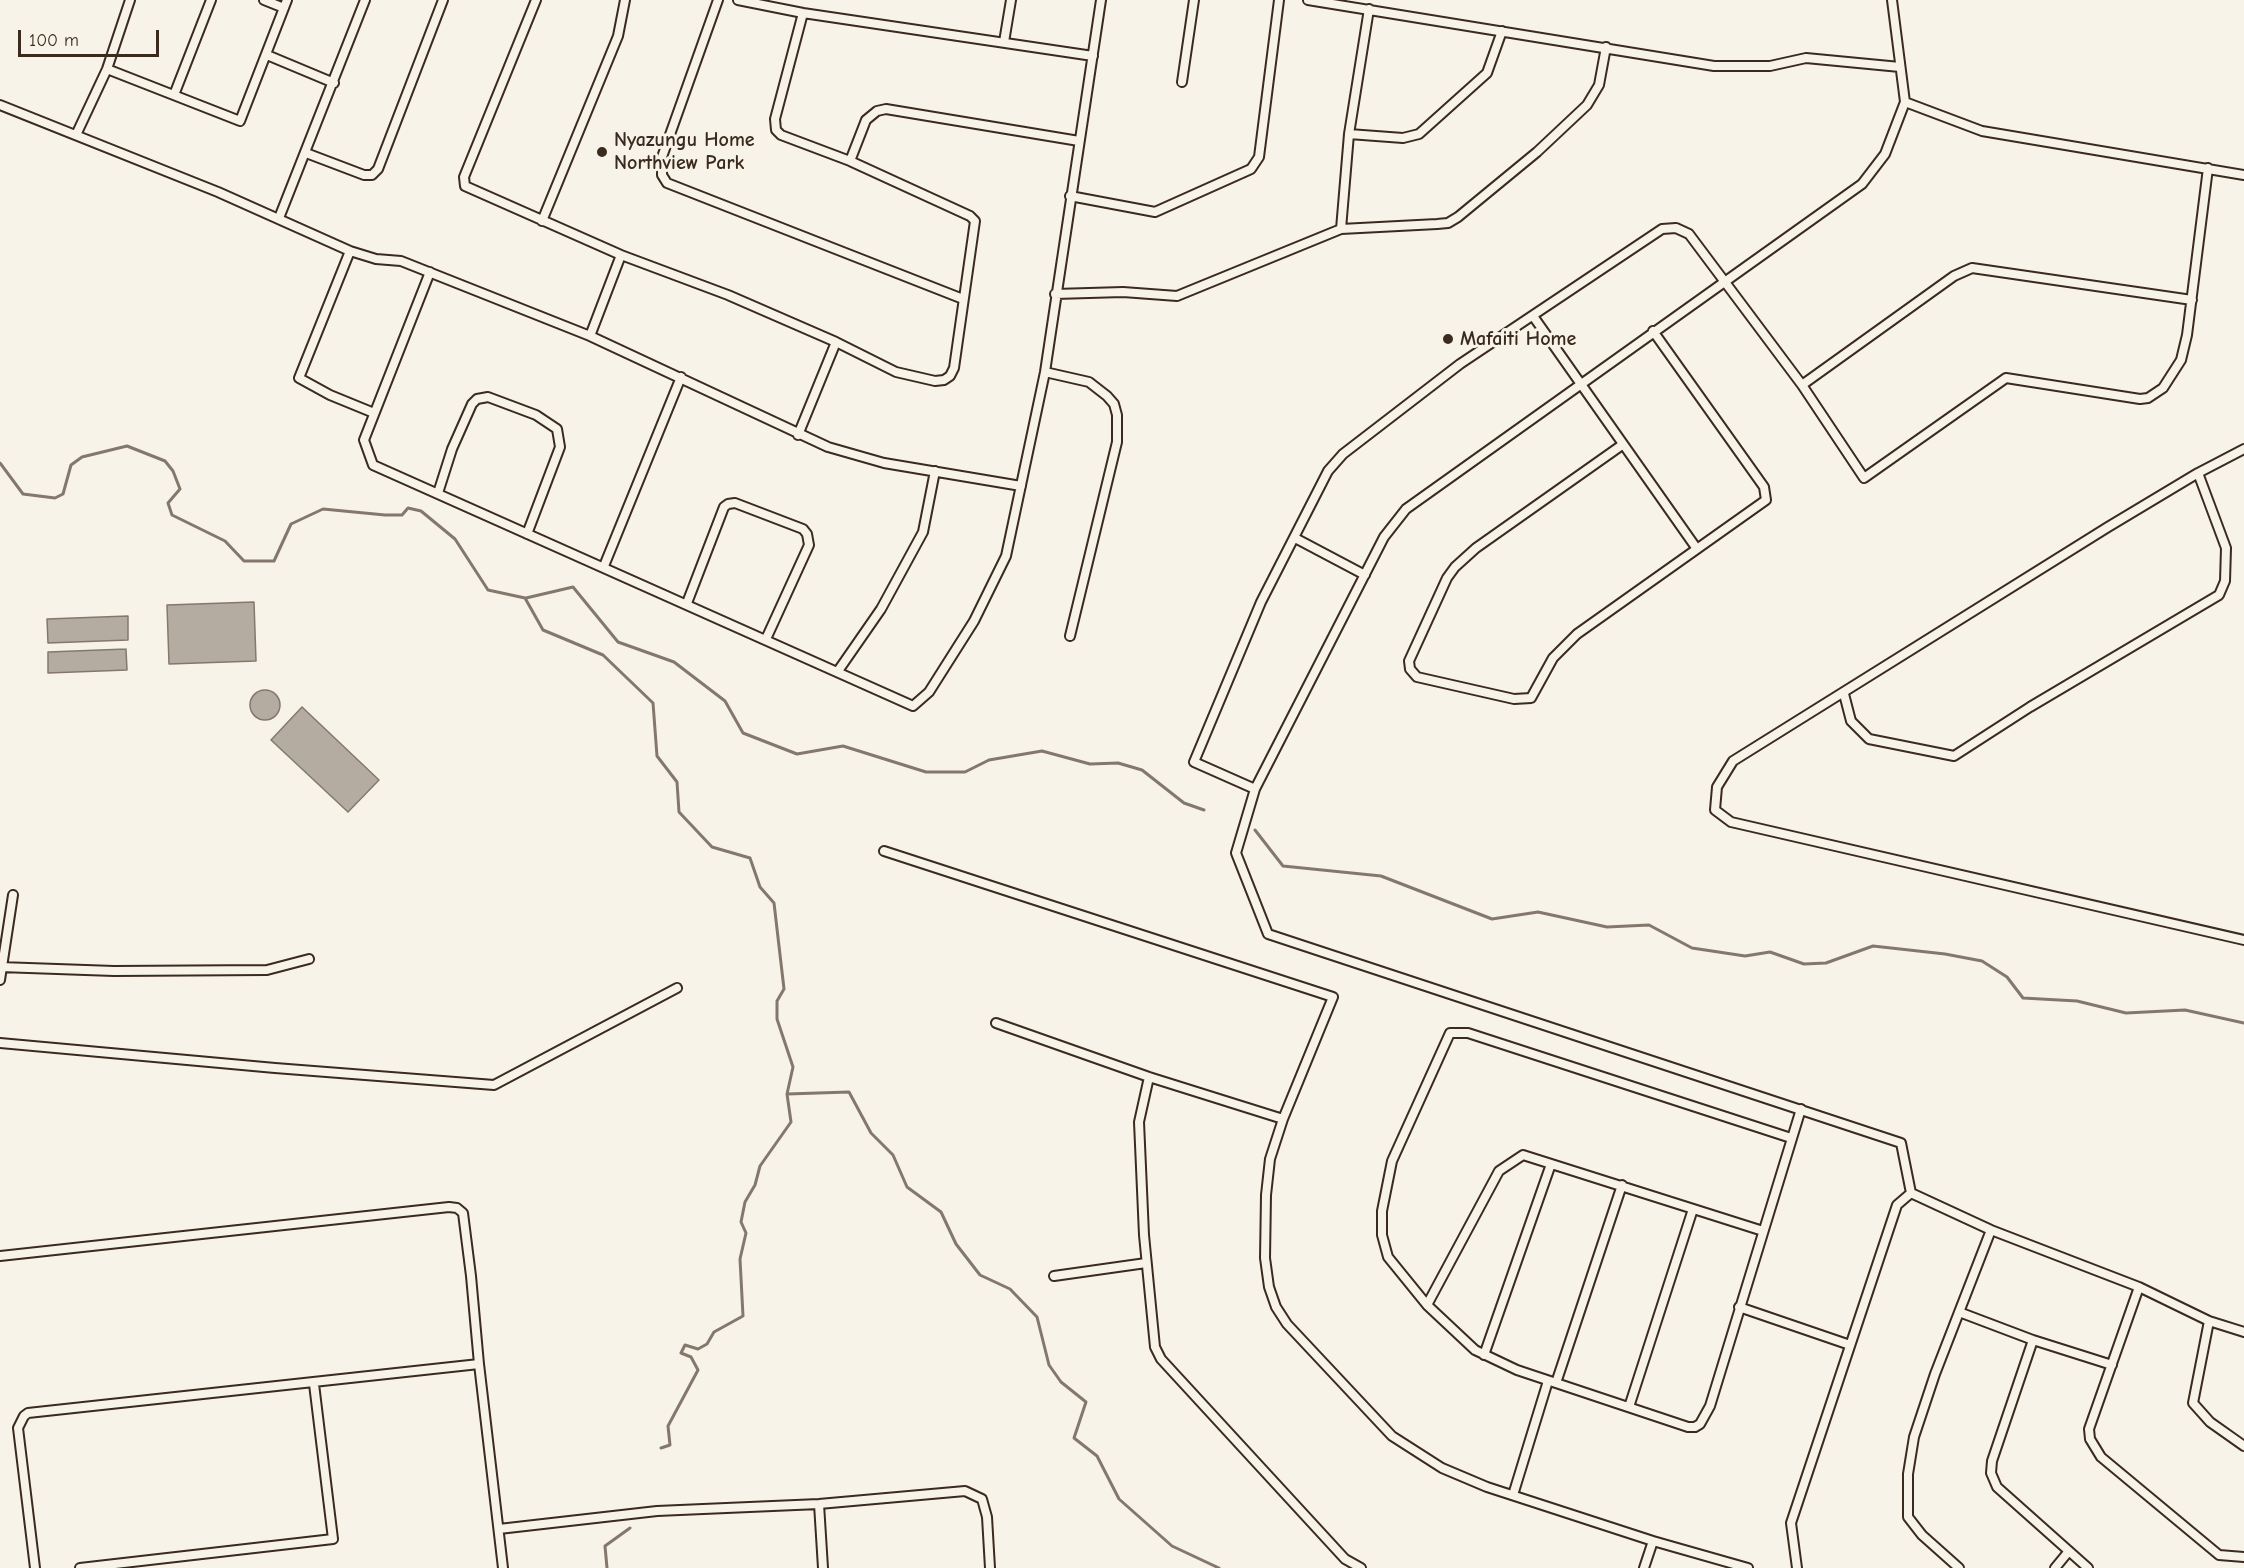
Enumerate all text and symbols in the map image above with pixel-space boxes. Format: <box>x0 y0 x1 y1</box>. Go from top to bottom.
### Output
scale bar <box>21 18 162 56</box>
text: 100 m <box>29 30 79 51</box>
place label: Nyazungu Home Northview Park <box>614 128 755 175</box>
marker: Nyazungu Home Northview Park <box>595 145 609 159</box>
place label: Mafaiti Home <box>1460 327 1576 351</box>
marker: Mafaiti Home <box>1441 332 1455 346</box>

